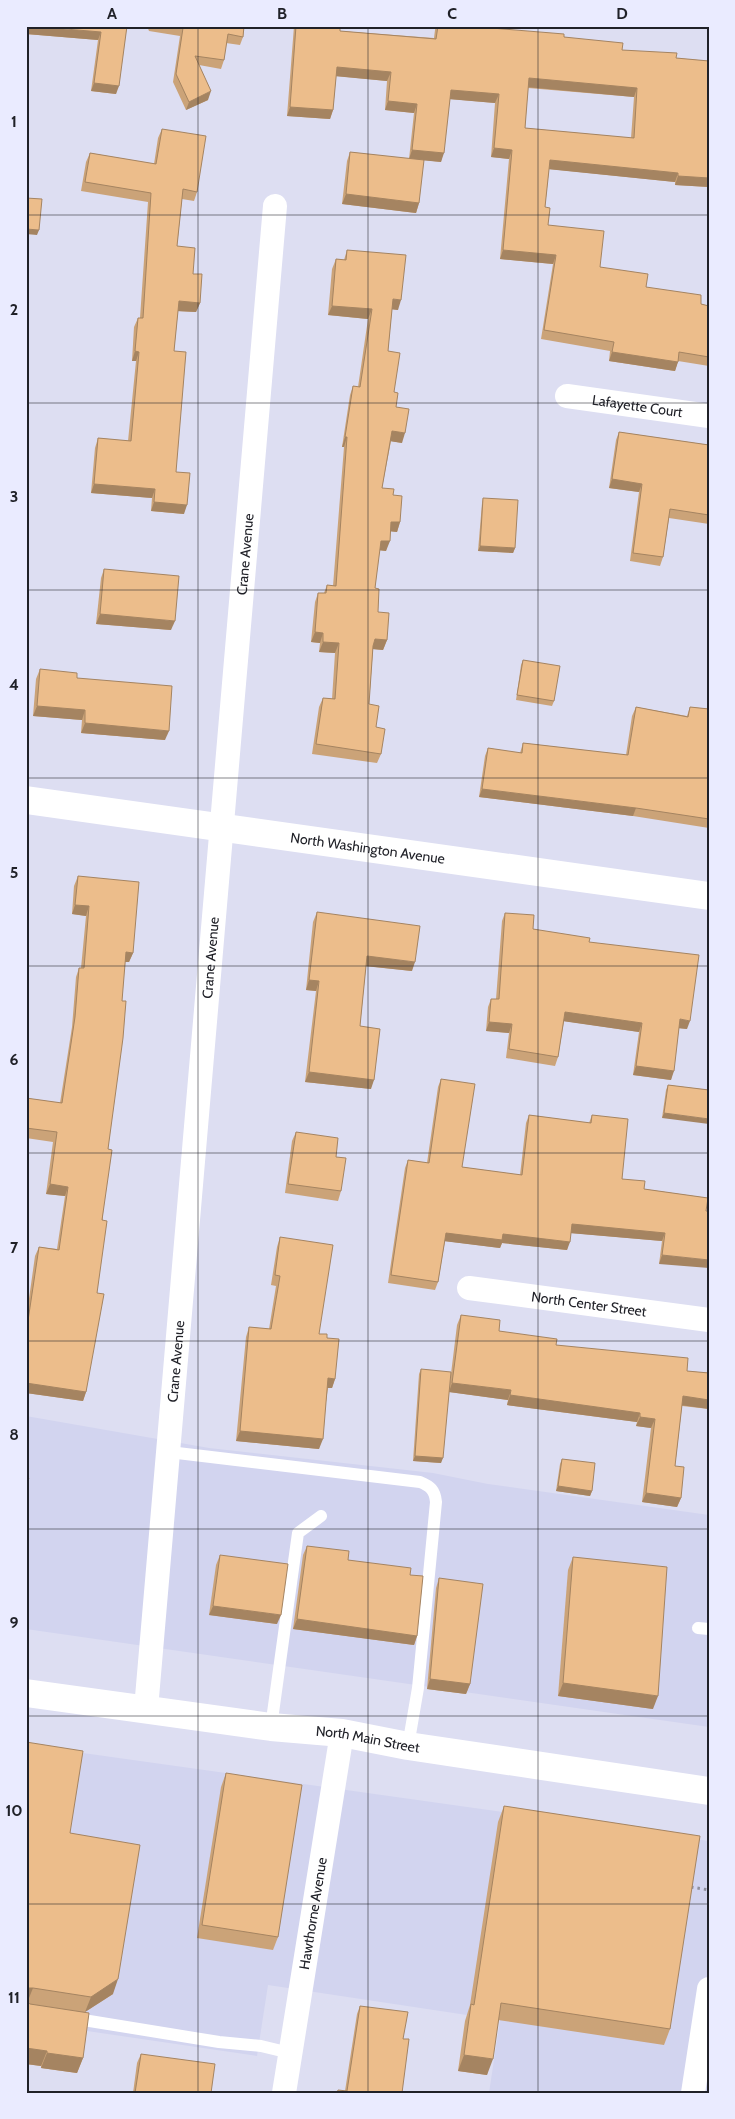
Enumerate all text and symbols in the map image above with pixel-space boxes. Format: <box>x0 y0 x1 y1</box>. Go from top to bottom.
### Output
text: A <box>107 4 117 23</box>
text: B <box>277 4 287 23</box>
text: C <box>447 4 457 23</box>
text: D <box>616 4 628 23</box>
text: 1 <box>11 112 17 131</box>
text: 2 <box>10 300 18 319</box>
street label: Lafayette Court <box>591 391 684 421</box>
text: 3 <box>10 487 18 506</box>
street label: Crane Avenue <box>233 513 258 596</box>
text: 4 <box>9 675 19 694</box>
street label: North Washington Avenue <box>289 828 446 868</box>
text: 5 <box>10 863 18 882</box>
street label: Crane Avenue <box>198 916 223 999</box>
text: 6 <box>10 1050 19 1069</box>
text: 7 <box>10 1238 19 1257</box>
street label: North Center Street <box>530 1287 648 1321</box>
street label: Crane Avenue <box>163 1320 188 1403</box>
text: 8 <box>9 1425 19 1444</box>
text: 9 <box>10 1613 19 1632</box>
street label: North Main Street <box>315 1722 421 1757</box>
text: 10 <box>5 1801 23 1820</box>
street label: Hawthorne Avenue <box>295 1856 331 1971</box>
text: 11 <box>8 1988 20 2007</box>

